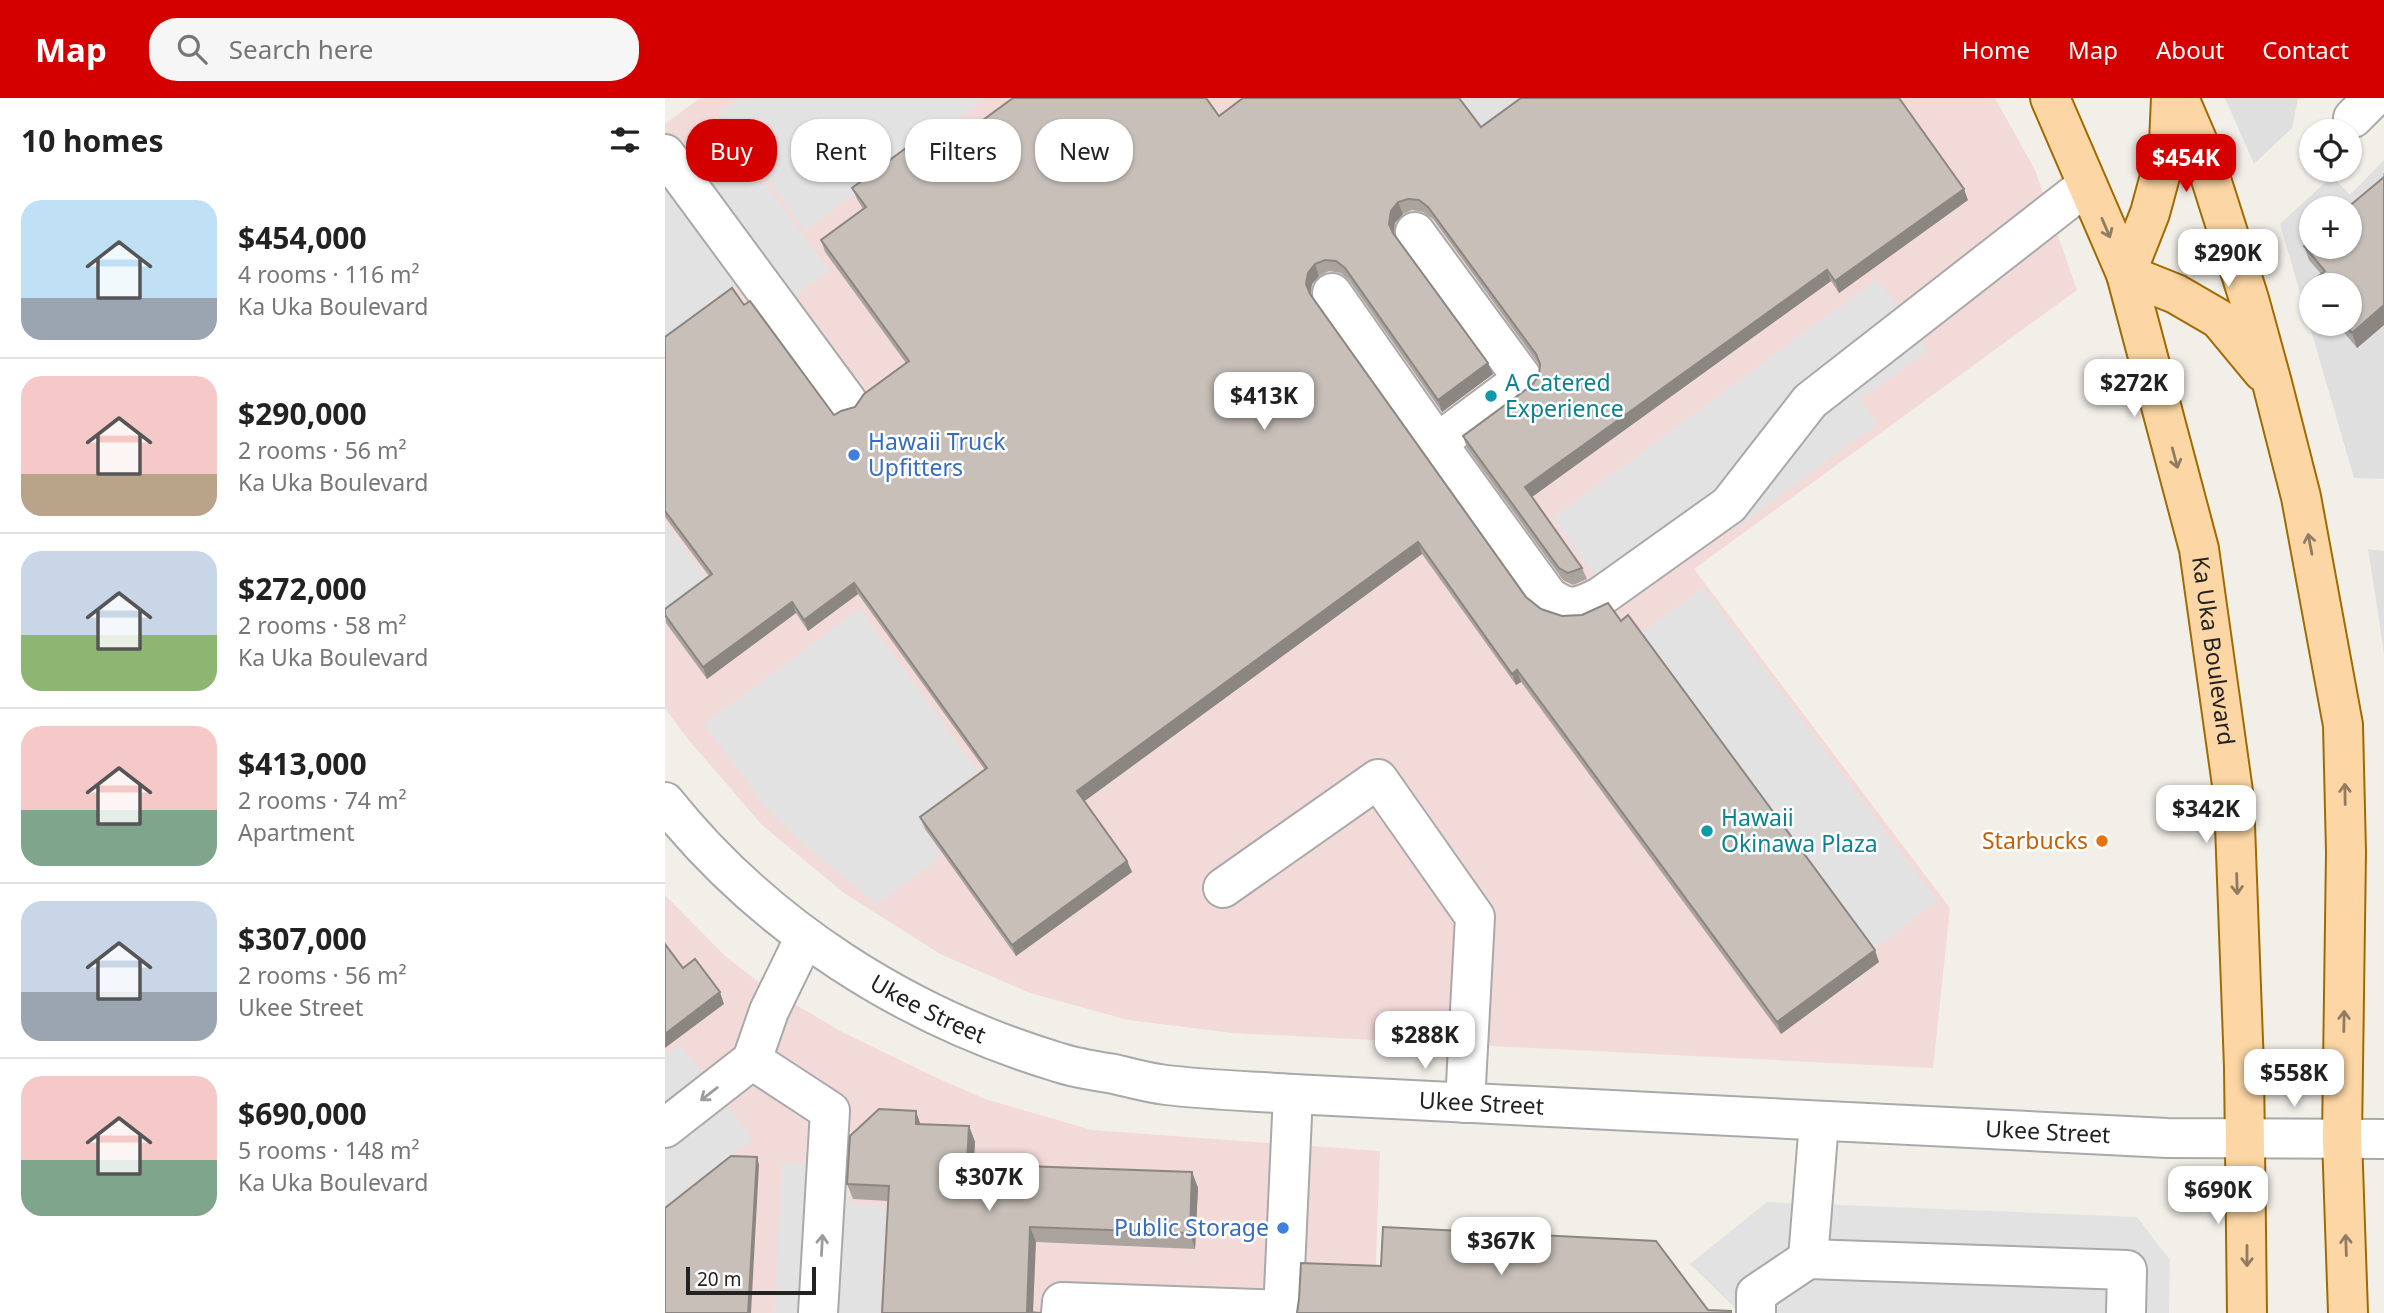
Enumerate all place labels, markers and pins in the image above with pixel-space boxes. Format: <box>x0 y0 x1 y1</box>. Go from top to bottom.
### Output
pin: $454K <box>2137 134 2235 194</box>
pin: $290K <box>2179 230 2277 289</box>
pin: $272K <box>2085 360 2183 419</box>
place label: A Catered Experience <box>1505 366 1624 424</box>
pin: $413K <box>1215 372 1313 432</box>
marker: A Catered Experience <box>1483 388 1499 404</box>
place label: Hawaii Truck Upfitters <box>868 425 1006 483</box>
marker: Hawaii Truck Upfitters <box>846 447 862 463</box>
pin: $342K <box>2157 786 2255 845</box>
place label: Hawaii Okinawa Plaza <box>1721 801 1878 859</box>
marker: Hawaii Okinawa Plaza <box>1699 823 1715 839</box>
place label: Starbucks <box>1982 824 2088 856</box>
marker: Starbucks <box>2094 833 2110 849</box>
pin: $288K <box>1376 1012 1474 1071</box>
pin: $558K <box>2245 1049 2343 1109</box>
pin: $307K <box>940 1154 1038 1213</box>
pin: $690K <box>2169 1166 2267 1226</box>
place label: Public Storage <box>1114 1211 1269 1243</box>
pin: $367K <box>1452 1218 1550 1277</box>
marker: Public Storage <box>1275 1220 1291 1236</box>

